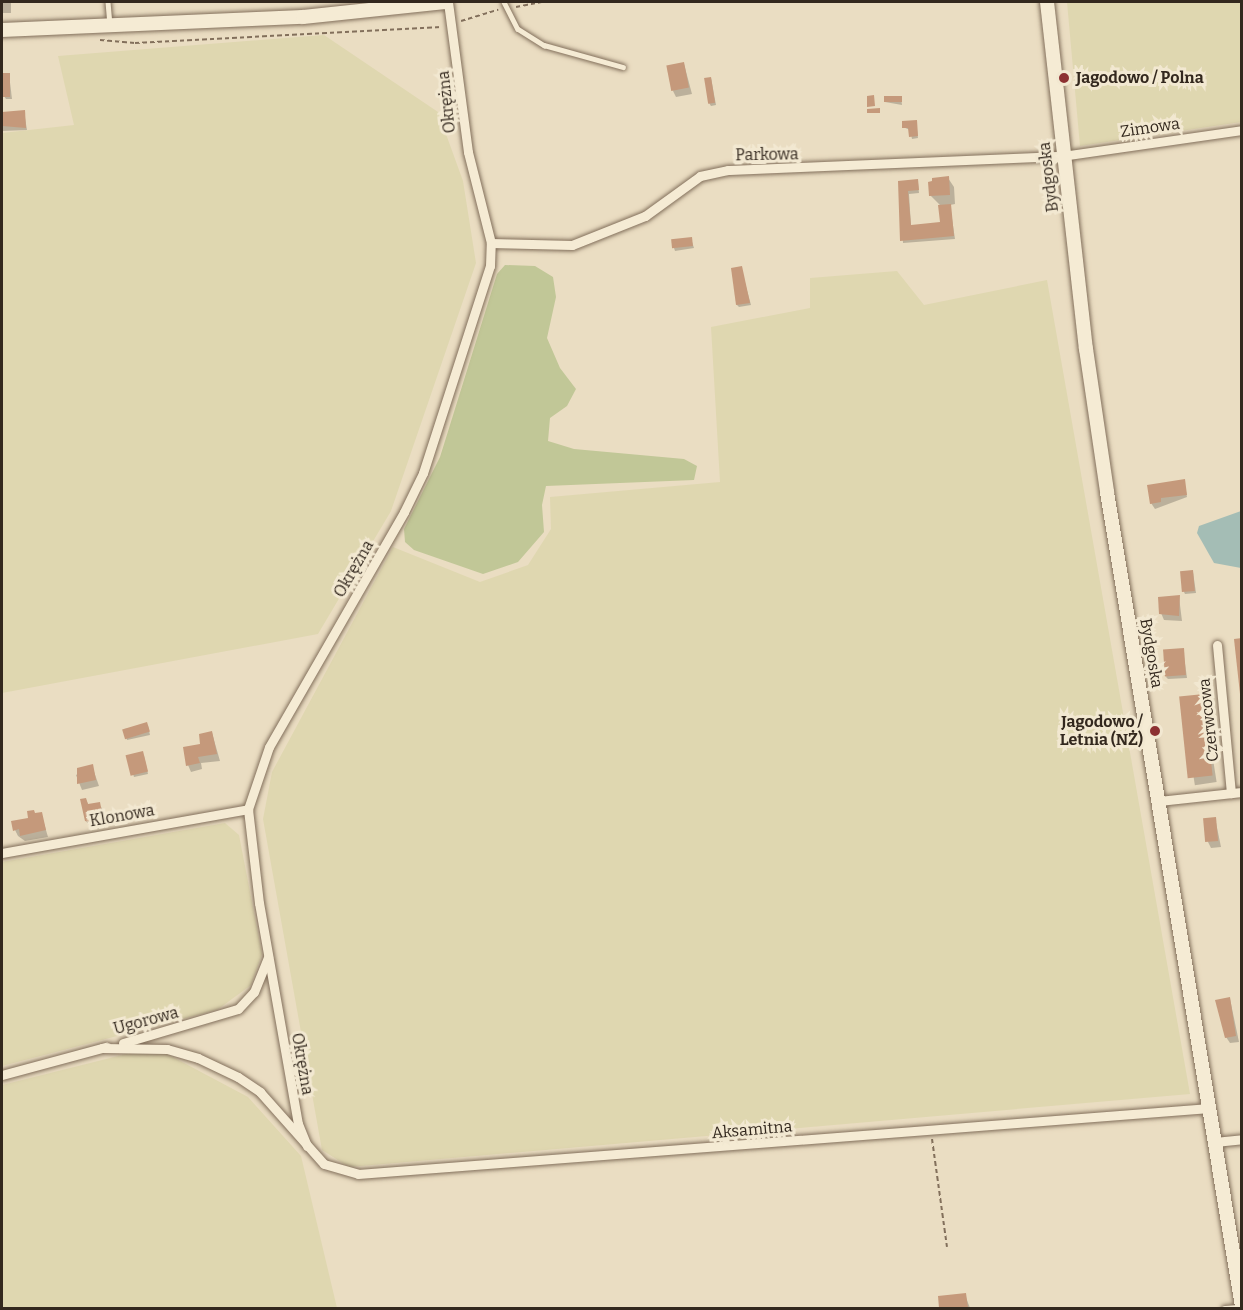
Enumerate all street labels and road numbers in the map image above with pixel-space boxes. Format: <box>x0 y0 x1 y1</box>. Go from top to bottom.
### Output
street label: Okrężna <box>434 70 460 134</box>
street label: Zimowa <box>1119 114 1181 142</box>
street label: Bydgoska <box>1035 141 1063 213</box>
street label: Parkowa <box>735 145 799 165</box>
street label: Okrężna <box>330 537 378 601</box>
street label: Bydgoska <box>1135 617 1167 689</box>
street label: Czerwcowa <box>1195 677 1223 763</box>
street label: Klonowa <box>88 801 156 831</box>
street label: Ugorowa <box>111 1003 181 1039</box>
street label: Okrężna <box>287 1031 317 1097</box>
street label: Aksamitna <box>711 1117 793 1143</box>

